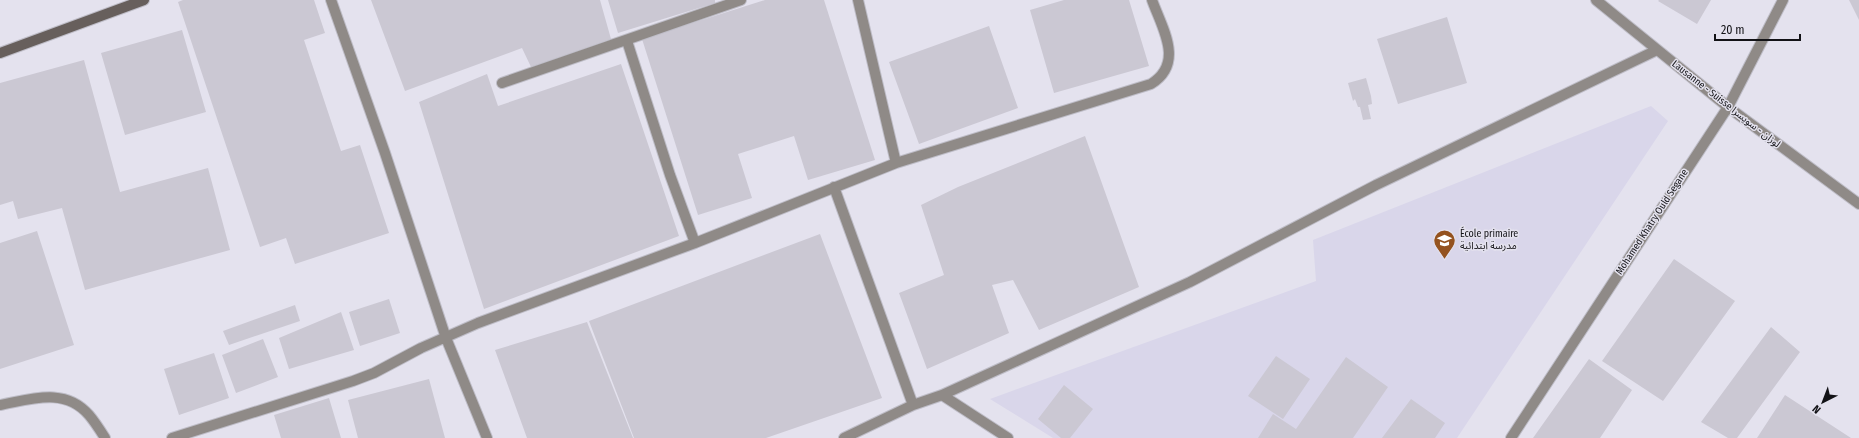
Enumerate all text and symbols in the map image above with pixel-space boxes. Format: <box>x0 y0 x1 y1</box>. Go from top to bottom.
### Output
scale bar <box>1715 16 1800 42</box>
text: 20 m <box>1721 23 1745 37</box>
street label: Lausanne - Suisse لوزان - سويسرا <box>1669 58 1783 150</box>
street label: Mohamed Khatry Ould Segane <box>1613 167 1691 277</box>
place label: École primaire مدرسة ابتدائية <box>1460 226 1518 252</box>
school or university icon: École primaire مدرسة ابتدائية <box>1432 227 1458 260</box>
north arrow <box>1803 382 1843 422</box>
text: N <box>1810 402 1823 416</box>

